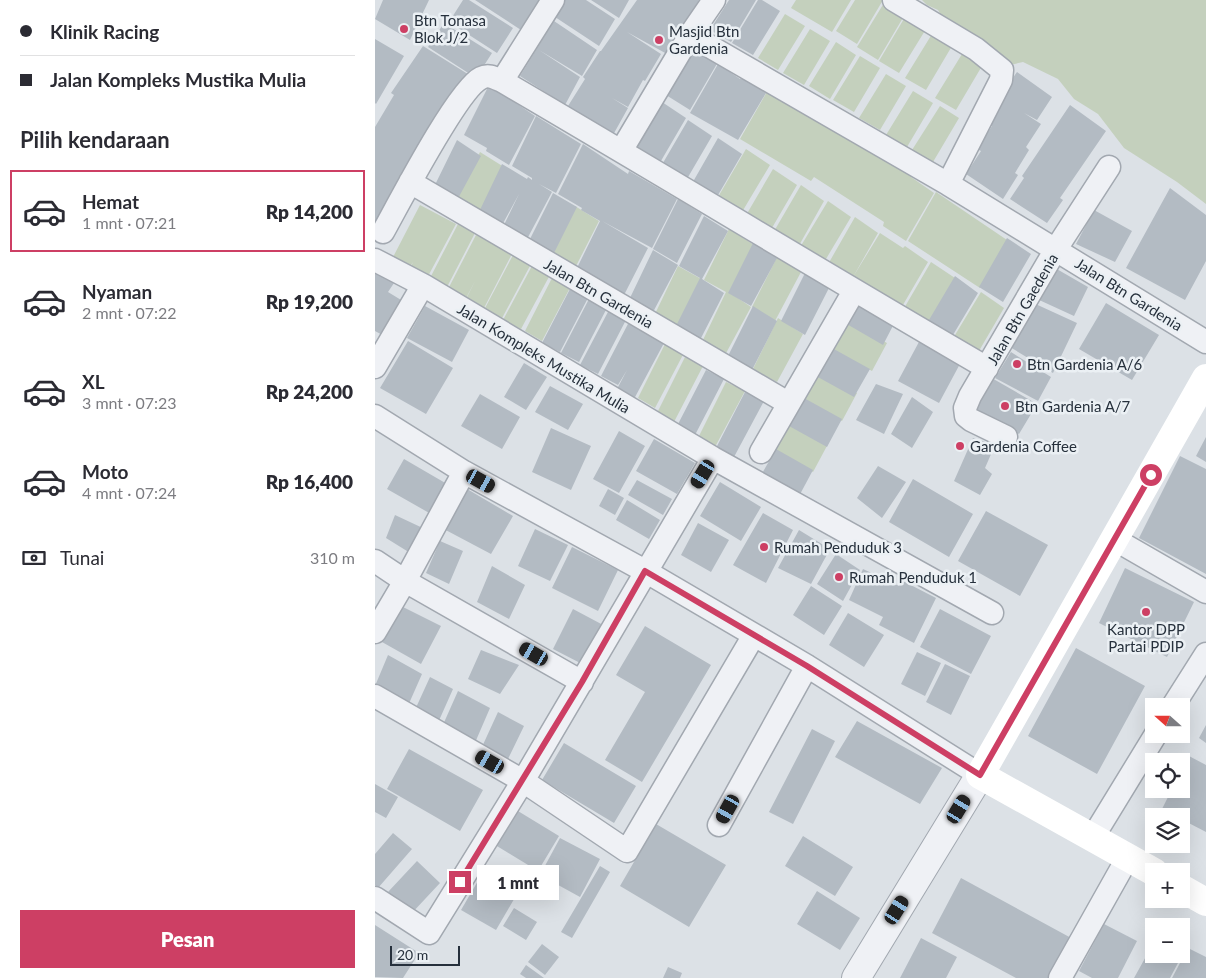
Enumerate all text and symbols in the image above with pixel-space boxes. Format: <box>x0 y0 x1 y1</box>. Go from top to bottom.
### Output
place label: Btn Tonasa Blok J/2 <box>414 11 486 46</box>
text: Klinik Racing <box>50 20 159 43</box>
place label: Masjid Btn Gardenia <box>669 22 739 57</box>
marker: Btn Tonasa Blok J/2 <box>398 23 410 35</box>
marker: Masjid Btn Gardenia <box>653 34 665 46</box>
text: Jalan Kompleks Mustika Mulia <box>50 68 306 91</box>
text: Pilih kendaraan <box>20 126 170 153</box>
icon: car <box>22 189 67 234</box>
text: Hemat <box>82 190 139 213</box>
text: Rp 14,200 <box>266 200 353 223</box>
text: 1 mnt · 07:21 <box>82 213 177 232</box>
street label: Jalan Btn Gaedenia <box>983 250 1061 368</box>
street label: Jalan Btn Gardenia <box>541 254 657 332</box>
street label: Jalan Btn Gardenia <box>1072 254 1186 334</box>
icon: car <box>22 279 67 324</box>
text: Nyaman <box>82 280 152 303</box>
text: Rp 19,200 <box>266 290 353 313</box>
street label: Jalan Kompleks Mustika Mulia <box>454 299 634 417</box>
text: 2 mnt · 07:22 <box>82 303 177 322</box>
place label: Btn Gardenia A/6 <box>1027 355 1143 373</box>
marker: Btn Gardenia A/6 <box>1011 358 1023 370</box>
icon: car <box>22 369 67 414</box>
text: XL <box>82 370 105 393</box>
text: Rp 24,200 <box>266 380 353 403</box>
text: 3 mnt · 07:23 <box>82 393 177 412</box>
place label: Btn Gardenia A/7 <box>1015 397 1131 415</box>
marker: Btn Gardenia A/7 <box>999 400 1011 412</box>
place label: Gardenia Coffee <box>970 437 1077 455</box>
marker: Gardenia Coffee <box>954 440 966 452</box>
car <box>688 457 717 491</box>
icon: car <box>22 459 67 504</box>
text: Moto <box>82 460 128 483</box>
route start <box>1140 464 1162 486</box>
car <box>464 467 497 495</box>
text: Rp 16,400 <box>266 470 353 493</box>
text: 4 mnt · 07:24 <box>82 483 177 502</box>
place label: Rumah Penduduk 3 <box>774 538 902 556</box>
marker: Rumah Penduduk 3 <box>758 541 770 553</box>
icon: cash <box>20 544 48 572</box>
text: Tunai <box>60 546 104 569</box>
text: 310 m <box>310 548 355 567</box>
place label: Rumah Penduduk 1 <box>849 568 977 586</box>
marker: Rumah Penduduk 1 <box>833 571 845 583</box>
marker: Kantor DPP Partai PDIP <box>1140 606 1152 618</box>
place label: Kantor DPP Partai PDIP <box>1107 620 1185 655</box>
car <box>517 640 550 668</box>
north arrow <box>1145 698 1190 742</box>
map controls <box>1145 698 1190 963</box>
car <box>473 748 506 776</box>
button: locate <box>1145 753 1190 798</box>
car <box>714 792 741 826</box>
car <box>944 792 973 826</box>
button: layers <box>1145 808 1190 853</box>
button: + <box>1145 863 1190 908</box>
callout: 1 mnt <box>477 864 560 900</box>
route end <box>449 871 471 893</box>
text: 1 mnt <box>497 873 539 892</box>
car <box>882 893 911 927</box>
button: Pesan <box>20 910 355 968</box>
button: − <box>1145 918 1190 963</box>
scale bar <box>390 943 460 966</box>
text: 20 m <box>397 946 428 963</box>

